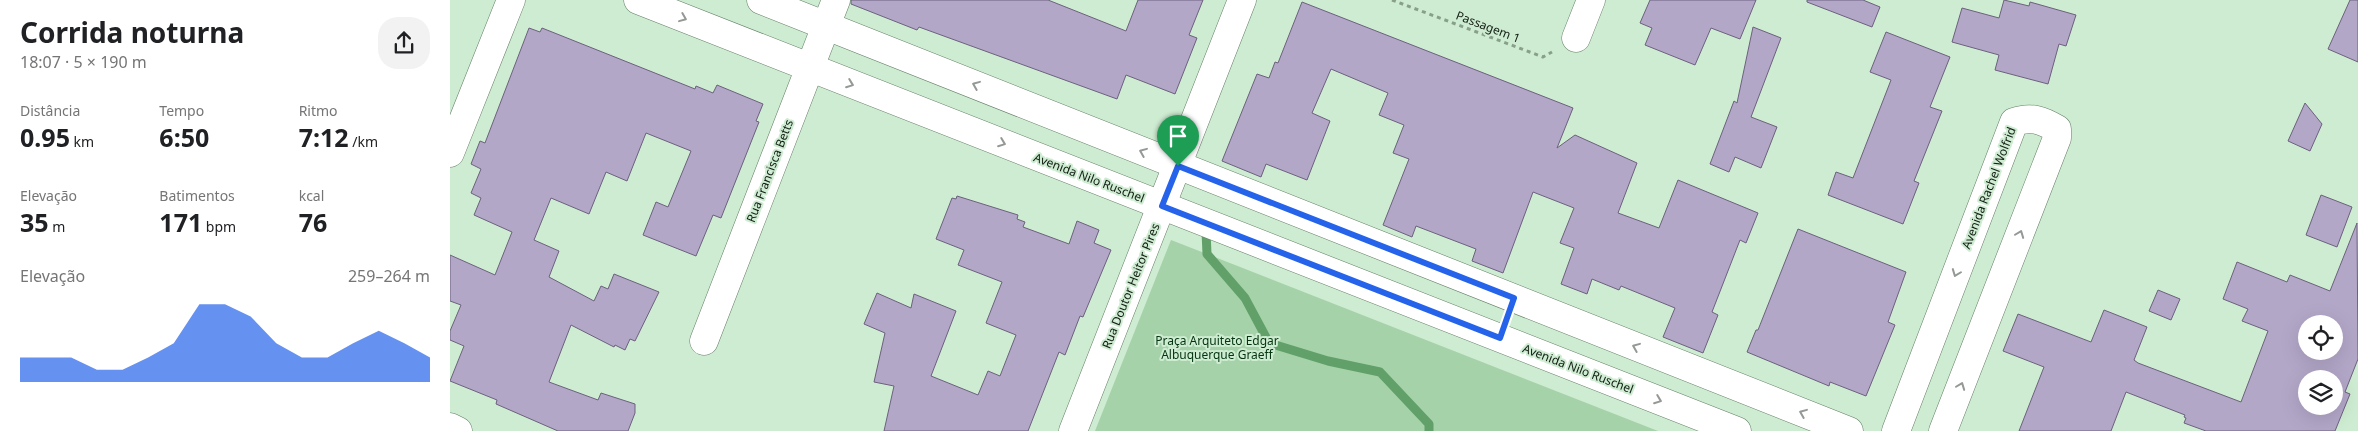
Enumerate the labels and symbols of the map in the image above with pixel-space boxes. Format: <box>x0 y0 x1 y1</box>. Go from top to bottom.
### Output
street label: Passagem 1 <box>1454 6 1523 47</box>
one-way arrow <box>678 12 687 22</box>
one-way arrow <box>845 78 854 88</box>
one-way arrow <box>972 81 981 92</box>
pin <box>1157 115 1199 166</box>
street label: Rua Francisca Betts <box>742 117 797 225</box>
street label: Avenida Rachel Wolfrid <box>1957 124 2020 251</box>
one-way arrow <box>997 138 1005 148</box>
one-way arrow <box>1139 148 1148 158</box>
street label: Avenida Nilo Ruschel <box>1031 149 1147 207</box>
street label: Rua Doutor Heitor Pires <box>1098 220 1164 351</box>
one-way arrow <box>2014 230 2024 239</box>
one-way arrow <box>1952 269 1962 277</box>
park label: Praça Arquiteto Edgar Albuquerque Graeff <box>1155 332 1279 363</box>
street label: Avenida Nilo Ruschel <box>1520 340 1636 398</box>
one-way arrow <box>1632 343 1641 353</box>
one-way arrow <box>1955 382 1965 390</box>
one-way arrow <box>1653 394 1662 404</box>
one-way arrow <box>1799 409 1808 419</box>

